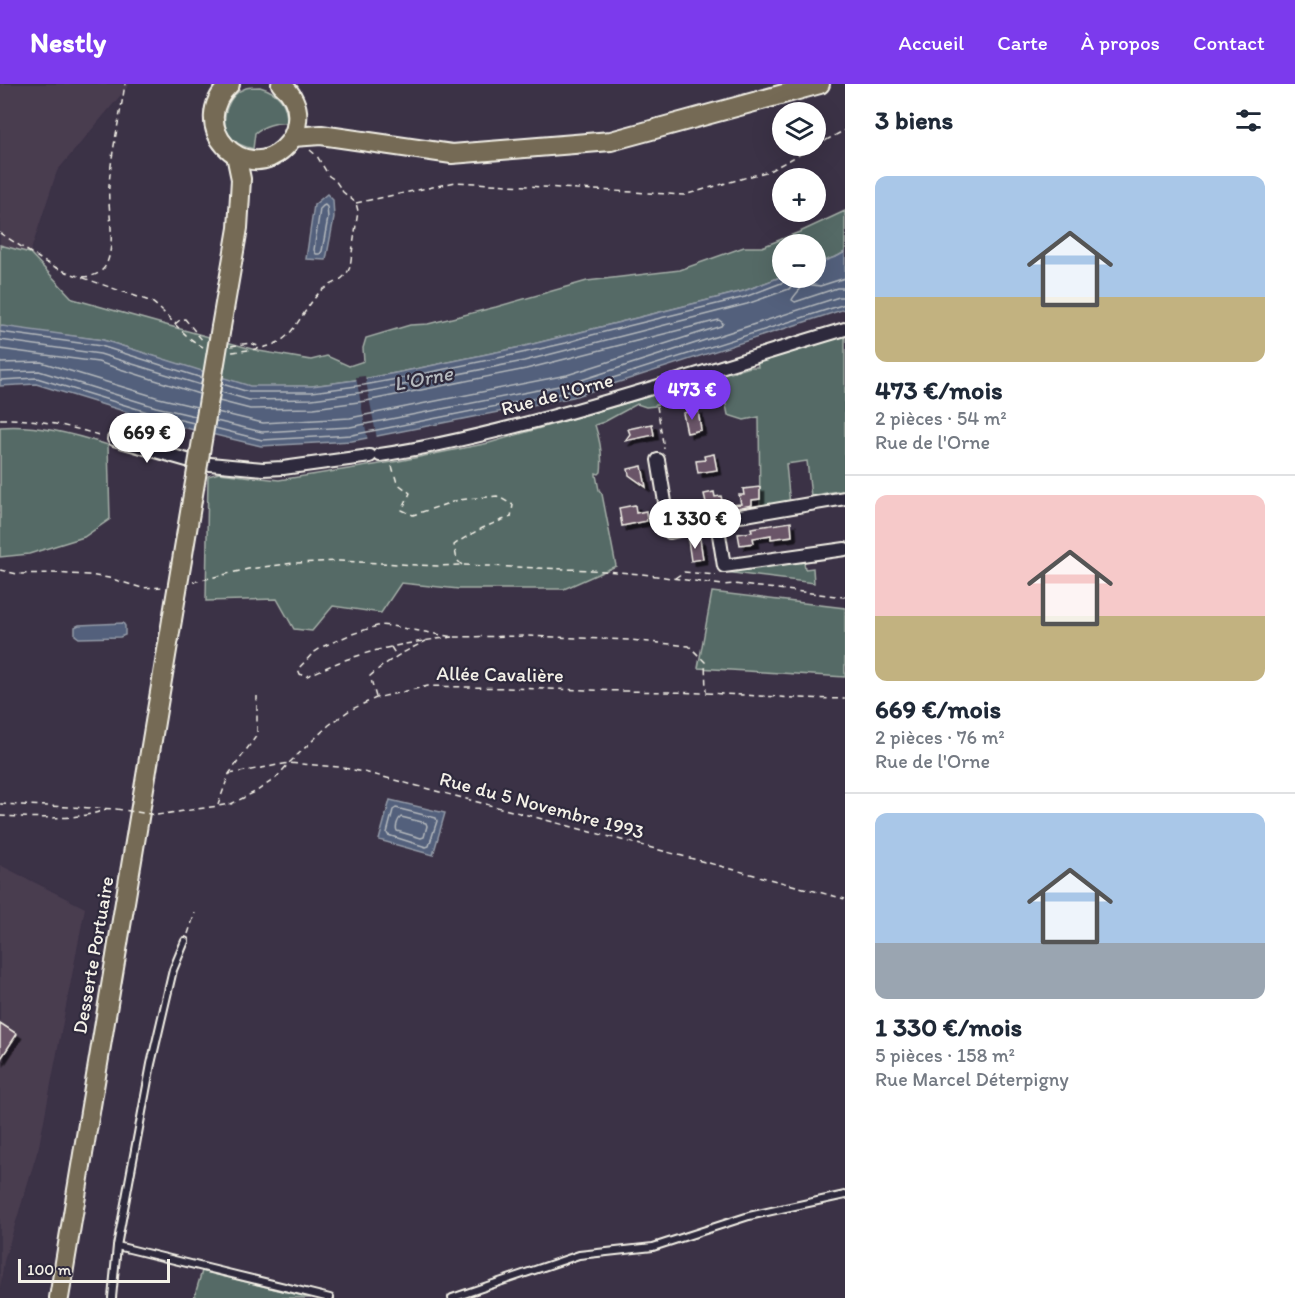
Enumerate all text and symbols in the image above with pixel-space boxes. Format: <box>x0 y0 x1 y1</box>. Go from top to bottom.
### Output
text: Nestly <box>30 25 106 59</box>
text: Accueil <box>899 30 964 55</box>
text: Carte <box>997 30 1048 55</box>
text: À propos <box>1081 30 1160 55</box>
text: Contact <box>1193 30 1265 55</box>
map controls <box>772 102 826 288</box>
button: layers <box>772 102 826 156</box>
text: 3 biens <box>875 104 953 136</box>
icon: filters <box>1232 104 1265 137</box>
button: + <box>772 168 826 222</box>
icon: home <box>1016 215 1124 323</box>
button: − <box>772 234 826 288</box>
water label: L'Orne <box>392 360 455 396</box>
street label: Rue de l'Orne <box>498 368 616 420</box>
pin: 473 € <box>650 370 734 421</box>
text: 473 €/mois <box>875 374 1003 406</box>
text: 473 € <box>668 377 716 401</box>
text: 2 pièces · 54 m² <box>875 406 1007 430</box>
pin: 669 € <box>105 413 189 464</box>
text: 669 € <box>123 420 171 444</box>
text: Rue de l'Orne <box>875 430 990 454</box>
pin: 1 330 € <box>640 499 750 550</box>
text: 1 330 € <box>663 506 727 530</box>
icon: home <box>1016 534 1124 642</box>
street label: Allée Cavalière <box>436 661 564 687</box>
text: 669 €/mois <box>875 693 1001 725</box>
text: 2 pièces · 76 m² <box>875 725 1005 749</box>
text: Rue de l'Orne <box>875 749 990 773</box>
street label: Rue du 5 Novembre 1993 <box>437 766 647 844</box>
icon: home <box>1016 852 1124 960</box>
street label: Desserte Portuaire <box>67 874 119 1036</box>
text: 1 330 €/mois <box>875 1011 1022 1043</box>
text: 5 pièces · 158 m² <box>875 1043 1015 1067</box>
text: Rue Marcel Déterpigny <box>875 1067 1069 1091</box>
scale bar <box>18 1256 170 1284</box>
text: 100 m <box>27 1260 71 1279</box>

